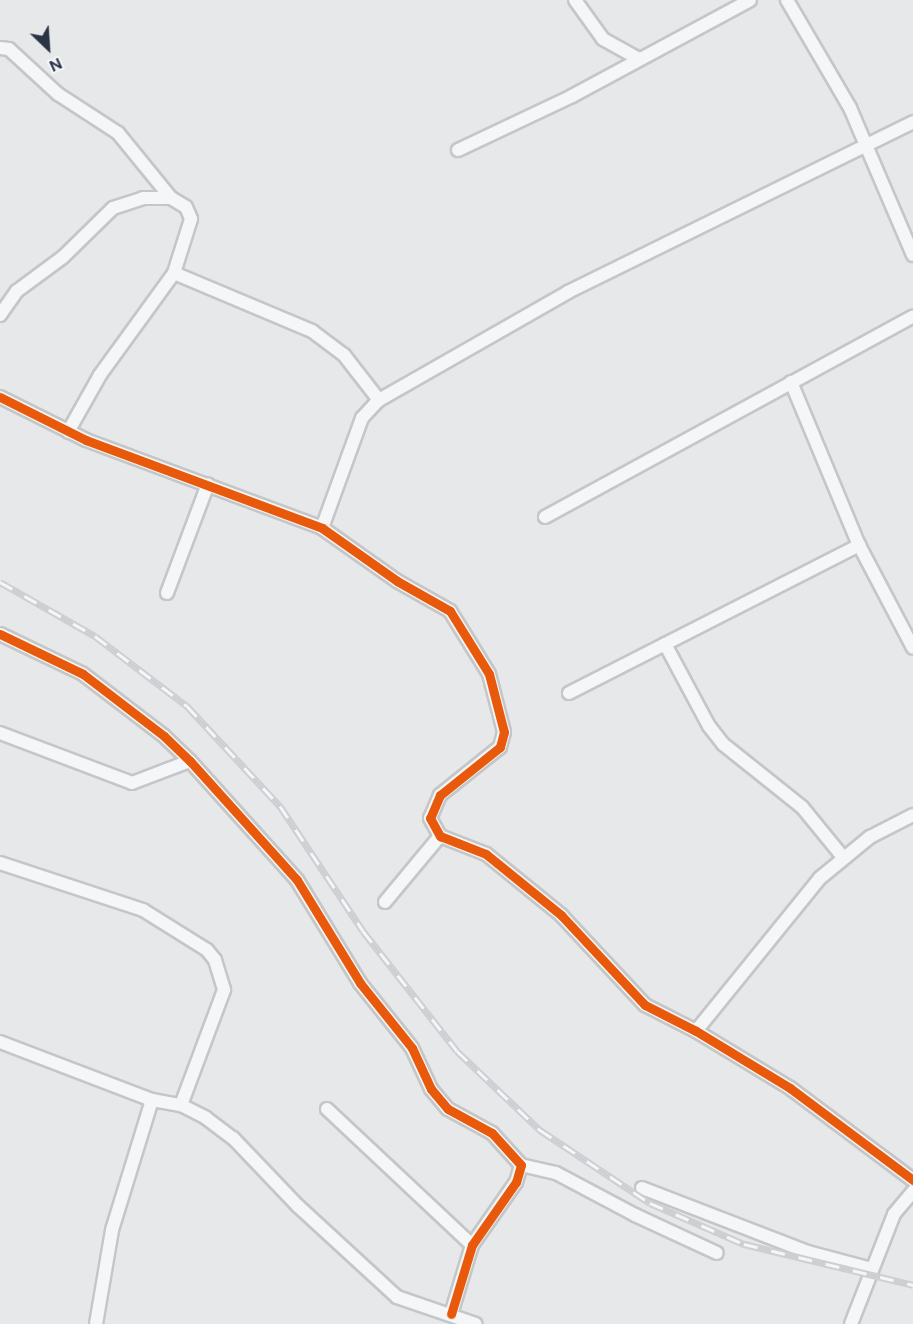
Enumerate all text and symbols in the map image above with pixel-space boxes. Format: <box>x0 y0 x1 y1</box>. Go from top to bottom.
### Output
north arrow <box>18 18 78 78</box>
text: N <box>46 53 66 77</box>

